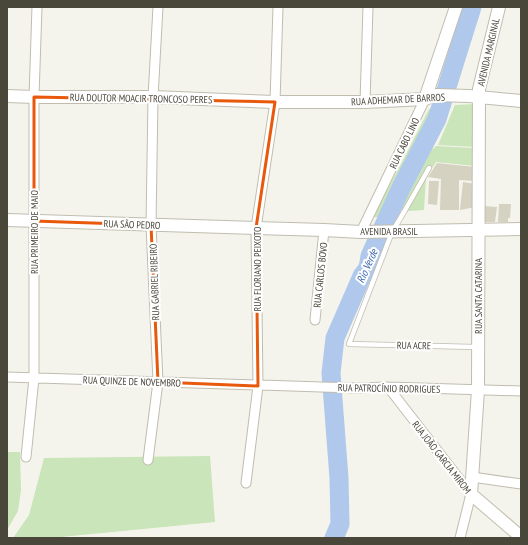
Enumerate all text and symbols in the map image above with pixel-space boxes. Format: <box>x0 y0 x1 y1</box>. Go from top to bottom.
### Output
street label: AVENIDA MARGINAL <box>474 16 503 88</box>
street label: RUA DOUTOR MOACIR TRONCOSO PERES <box>70 91 212 106</box>
street label: RUA ADHEMAR DE BARROS <box>351 91 445 108</box>
street label: RUA CABO LINO <box>386 115 423 171</box>
street label: RUA PRIMEIRO DE MAIO <box>28 190 41 274</box>
street label: RUA SÃO PEDRO <box>103 217 161 232</box>
street label: AVENIDA BRASIL <box>360 225 418 238</box>
street label: RUA FLORIANO PEIXOTO <box>251 226 264 312</box>
street label: RUA CARLOS BOVO <box>311 241 330 308</box>
street label: RUA GABRIEL RIBEIRO <box>147 243 162 321</box>
water label: Rio Verde <box>353 245 381 285</box>
street label: RUA SANTA CATARINA <box>472 258 485 334</box>
street label: RUA ACRE <box>397 339 431 352</box>
street label: RUA QUINZE DE NOVEMBRO <box>83 373 182 390</box>
street label: RUA PATROCÍNIO RODRIGUES <box>338 381 440 396</box>
street label: RUA JOÃO GARCIA MIROM <box>409 418 474 496</box>

